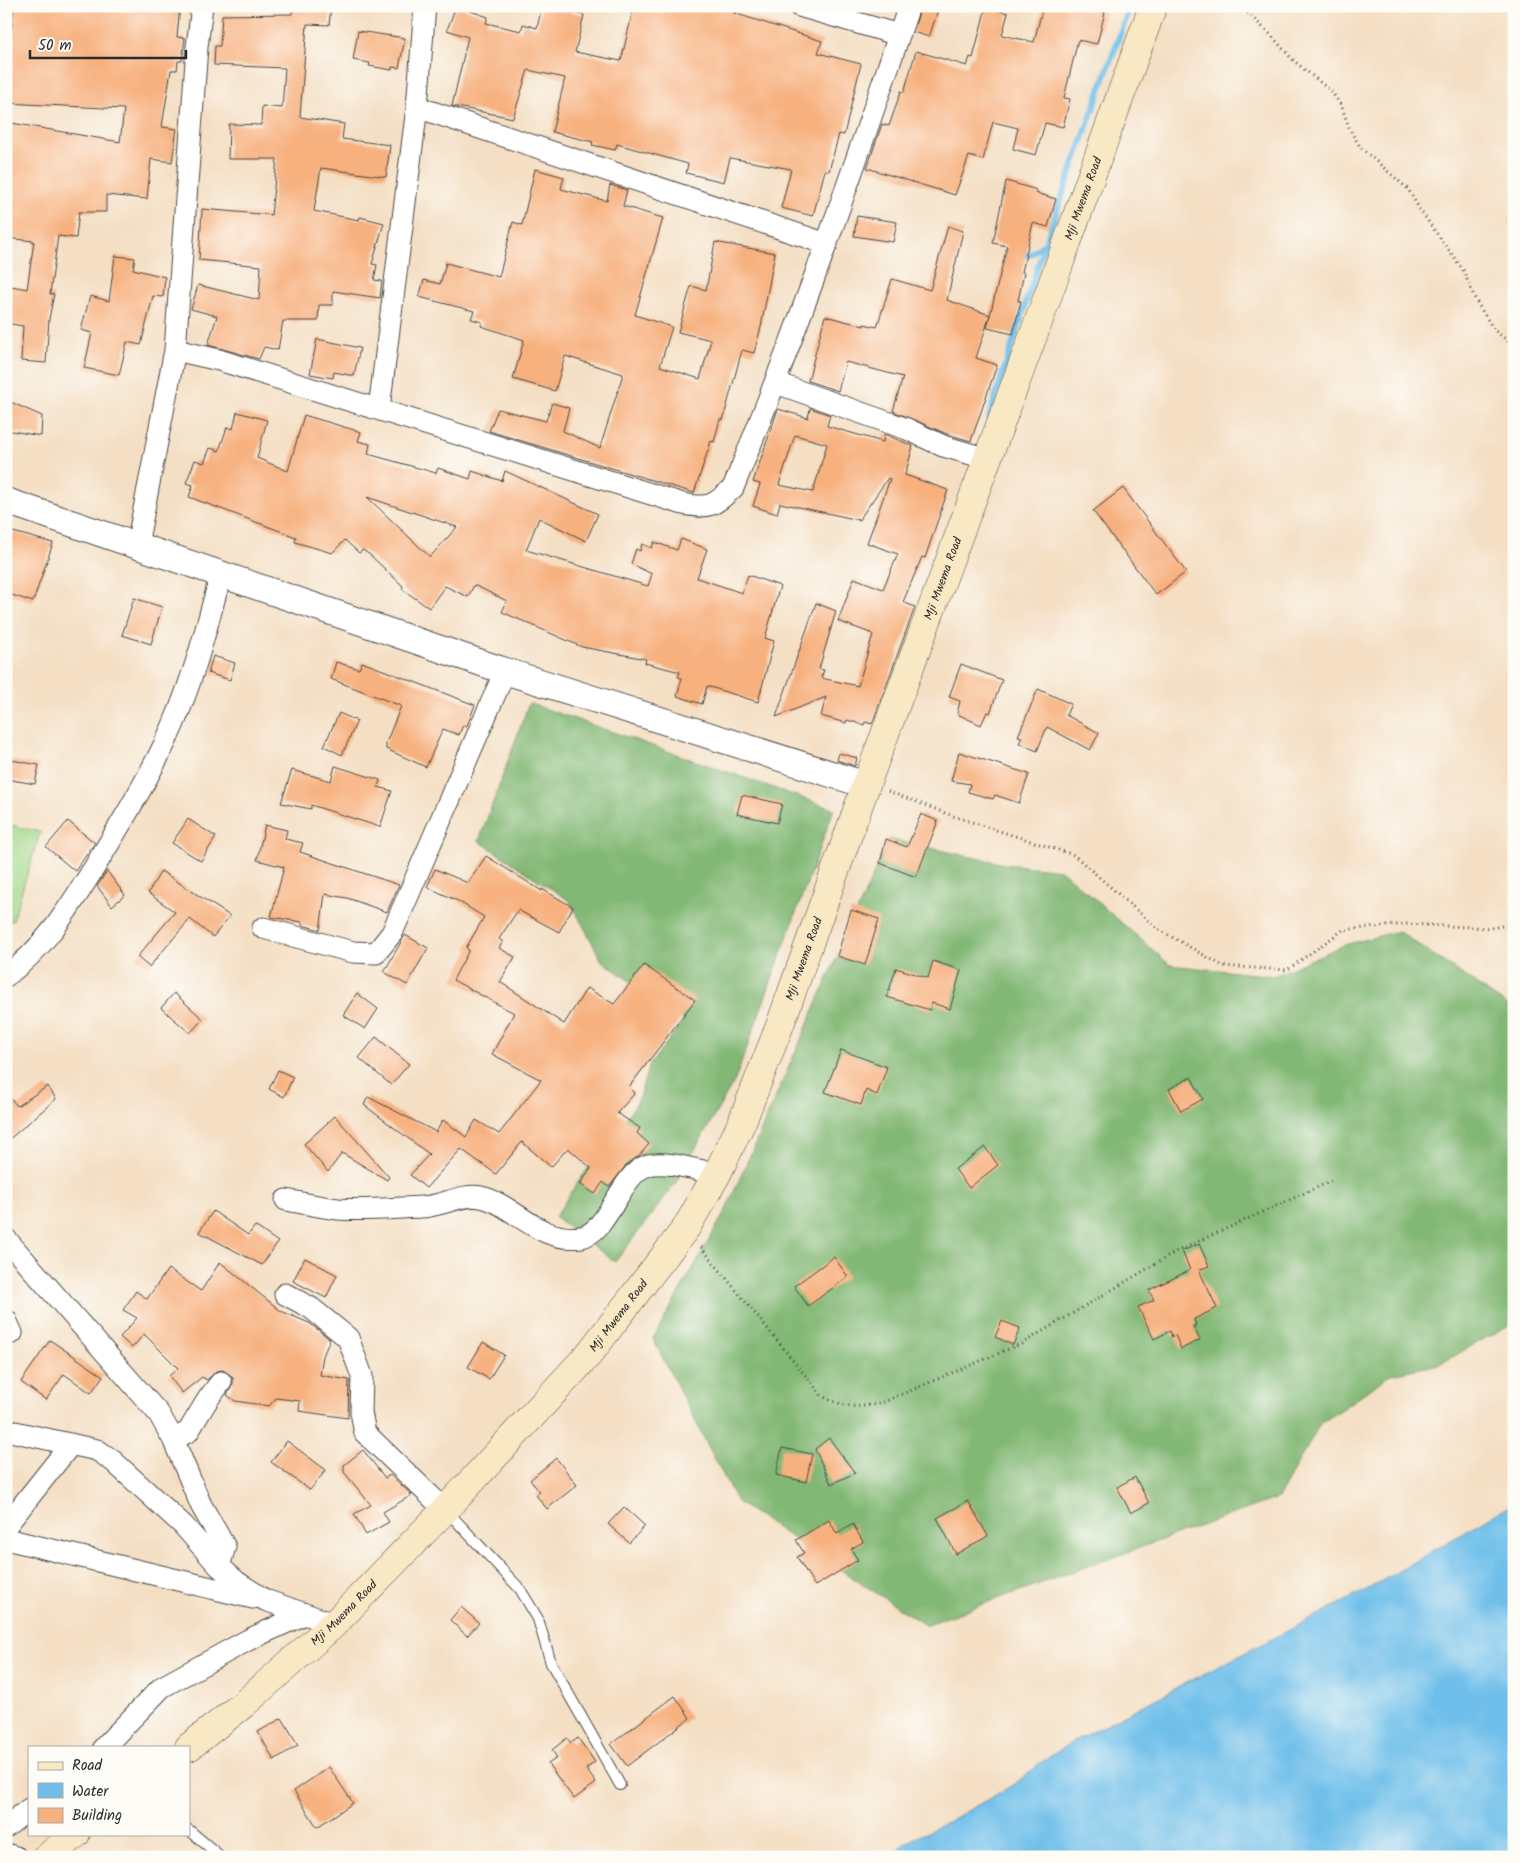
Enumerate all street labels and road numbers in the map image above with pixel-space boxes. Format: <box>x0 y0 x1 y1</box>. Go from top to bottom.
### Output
street label: Mji Mwema Road <box>1059 153 1107 243</box>
street label: Mji Mwema Road <box>919 533 967 623</box>
street label: Mji Mwema Road <box>780 914 828 1003</box>
street label: Mji Mwema Road <box>584 1275 653 1356</box>
street label: Mji Mwema Road <box>306 1575 382 1650</box>

